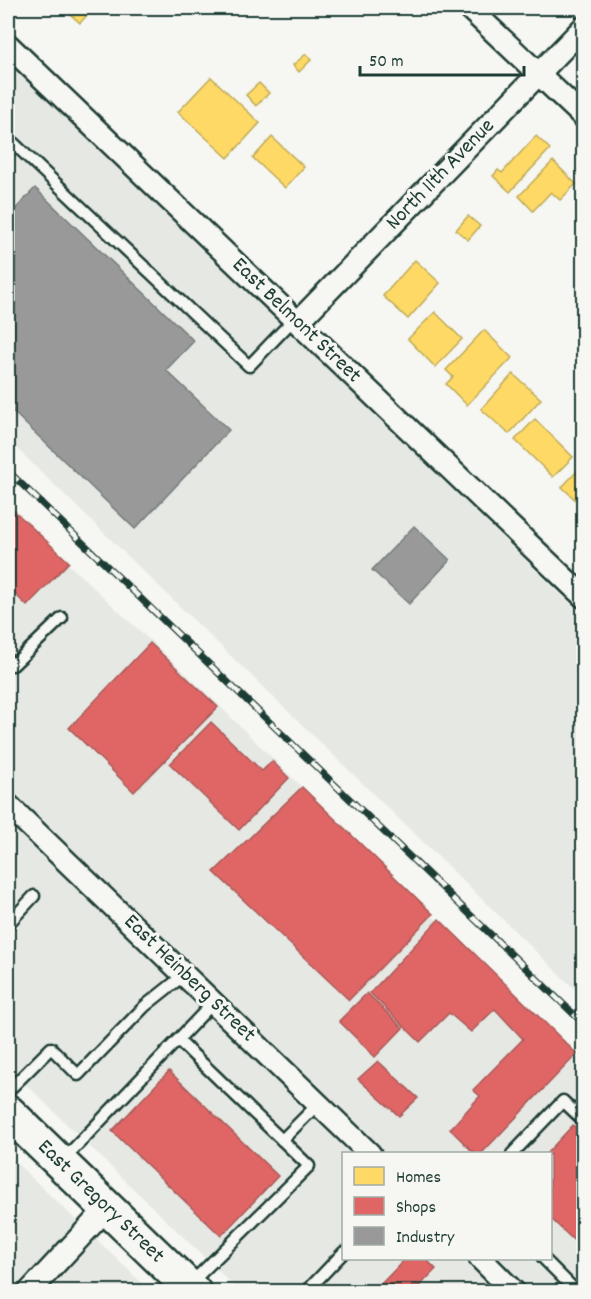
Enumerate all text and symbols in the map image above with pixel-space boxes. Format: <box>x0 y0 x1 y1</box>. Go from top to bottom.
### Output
scale bar <box>360 39 524 77</box>
text: 50 m <box>369 50 404 75</box>
street label: North 11th Avenue <box>379 112 503 238</box>
street label: East Belmont Street <box>224 251 368 391</box>
street label: East Heinberg Street <box>116 908 262 1050</box>
street label: East Gregory Street <box>30 1133 171 1271</box>
legend <box>342 1152 552 1260</box>
text: Homes <box>396 1166 441 1191</box>
text: Shops <box>396 1196 436 1221</box>
text: Industry <box>396 1226 455 1251</box>

